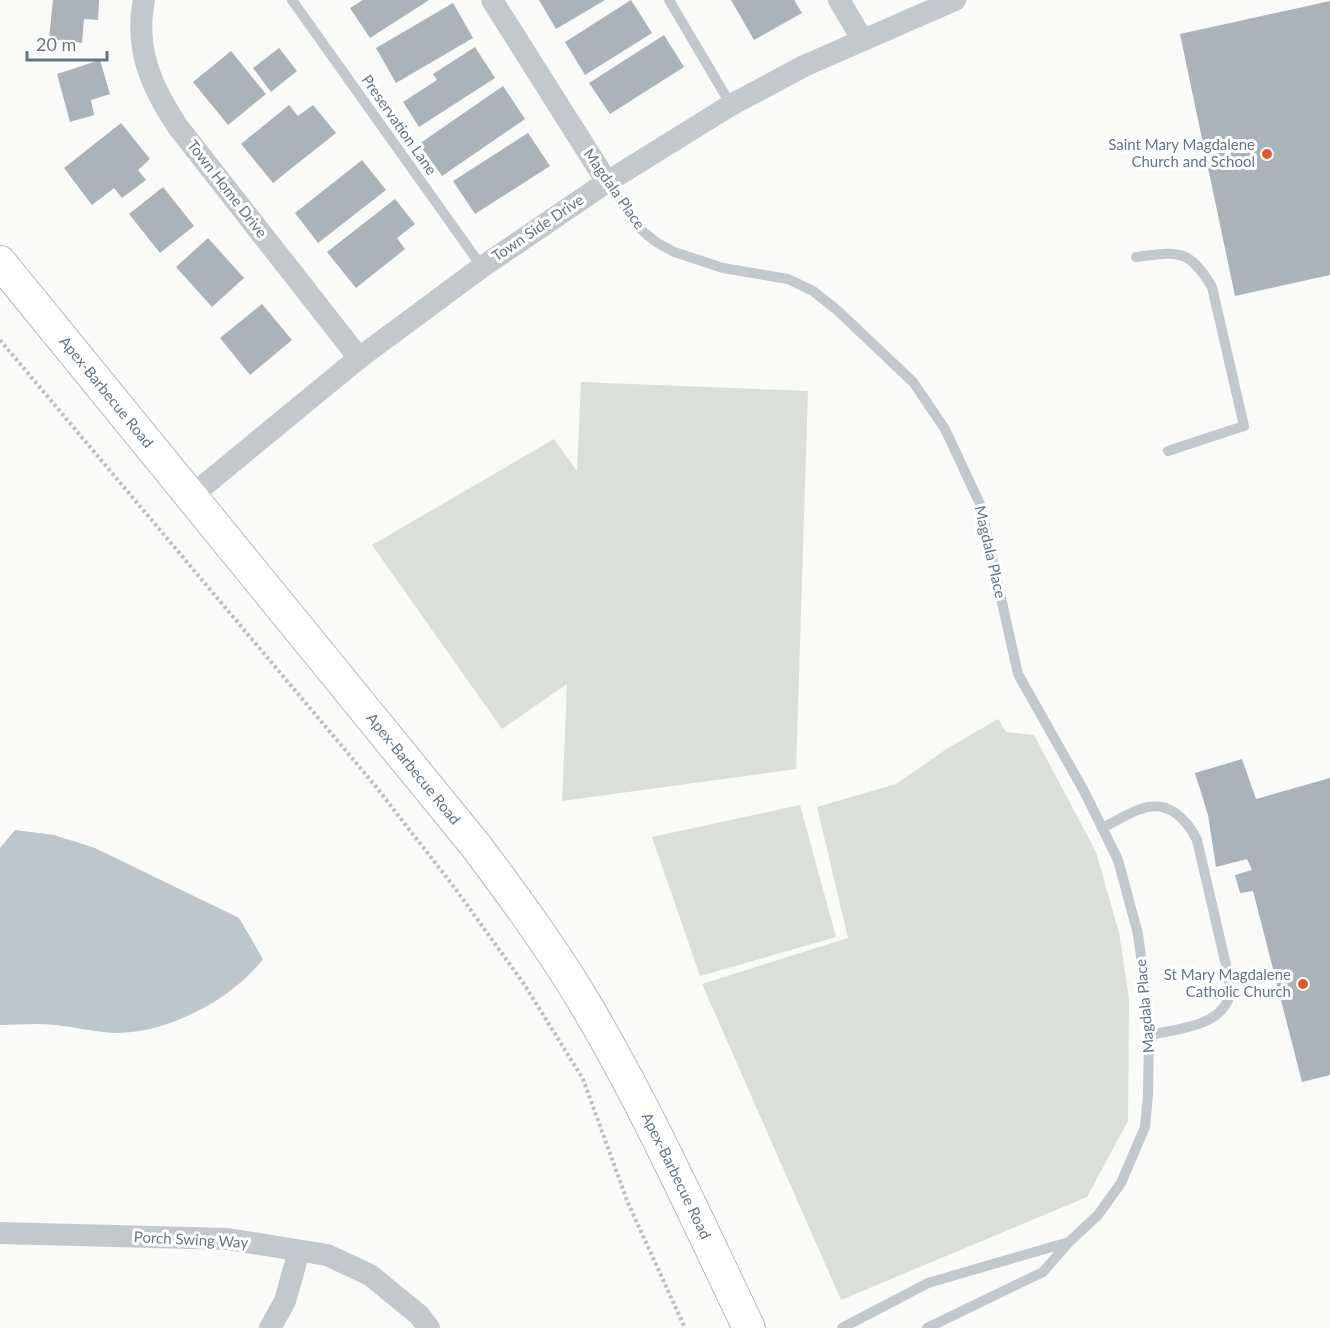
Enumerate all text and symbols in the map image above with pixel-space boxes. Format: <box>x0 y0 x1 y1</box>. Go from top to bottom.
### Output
scale bar <box>27 24 106 62</box>
text: 20 m <box>36 33 76 55</box>
street label: Preservation Lane <box>359 71 441 178</box>
place label: Saint Mary Magdalene Church and School <box>1108 135 1255 170</box>
street label: Town Home Drive <box>184 136 272 241</box>
street label: Magdala Place <box>580 145 649 232</box>
marker: Saint Mary Magdalene Church and School <box>1260 147 1274 161</box>
street label: Town Side Drive <box>488 190 587 265</box>
street label: Apex-Barbecue Road <box>56 332 158 451</box>
street label: Magdala Place <box>972 504 1010 600</box>
street label: Apex-Barbecue Road <box>363 709 465 828</box>
street label: Magdala Place <box>1131 958 1157 1054</box>
place label: St Mary Magdalene Catholic Church <box>1164 965 1291 1000</box>
marker: St Mary Magdalene Catholic Church <box>1296 977 1310 991</box>
street label: Apex-Barbecue Road <box>638 1109 715 1242</box>
street label: Porch Swing Way <box>133 1227 249 1251</box>

